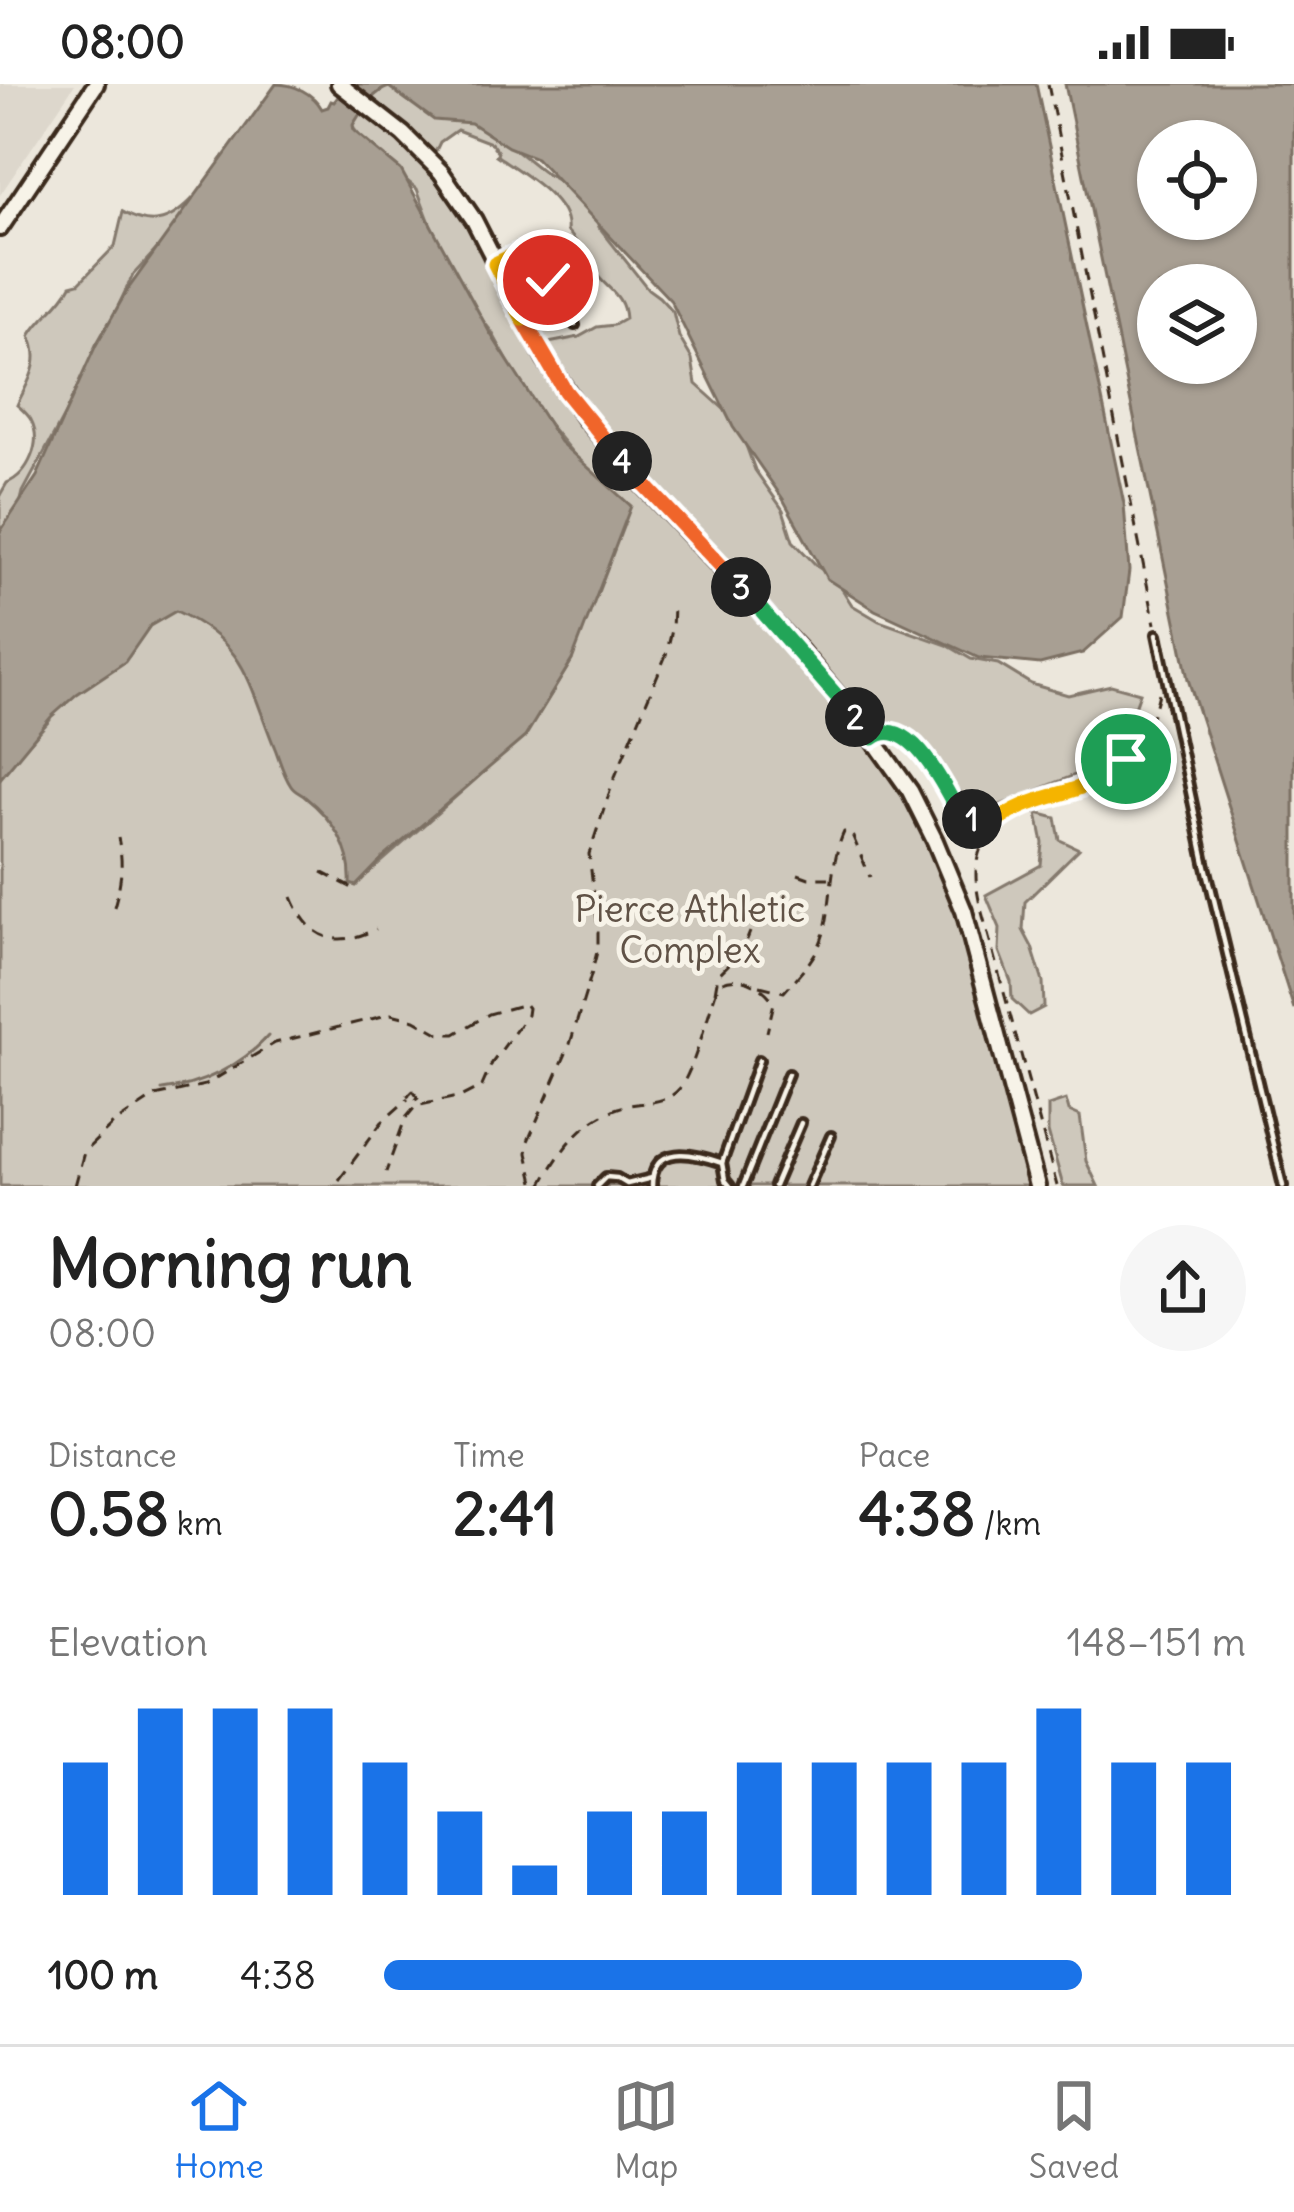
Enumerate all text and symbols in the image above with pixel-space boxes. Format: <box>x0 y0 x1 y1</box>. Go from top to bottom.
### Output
text: 08:00 <box>60 14 185 70</box>
map controls <box>1137 120 1257 384</box>
button: locate <box>1137 120 1257 240</box>
pin <box>497 229 599 331</box>
icon: check <box>515 247 581 313</box>
button: layers <box>1137 264 1257 384</box>
pin: 4 <box>592 431 652 491</box>
text: 4 <box>612 440 632 482</box>
pin: 3 <box>711 557 771 617</box>
text: 3 <box>732 566 750 608</box>
pin: 2 <box>825 687 885 747</box>
text: 2 <box>846 696 864 738</box>
pin <box>1075 708 1177 810</box>
icon: arrive <box>1093 726 1159 792</box>
pin: 1 <box>942 789 1002 849</box>
text: 1 <box>965 798 979 840</box>
park label: Pierce Athletic Complex <box>575 887 805 973</box>
text: Morning run <box>48 1222 412 1305</box>
button: share <box>1120 1225 1246 1351</box>
text: 08:00 <box>48 1309 156 1358</box>
text: Distance <box>48 1434 177 1476</box>
text: Time <box>453 1434 525 1476</box>
text: Pace <box>859 1434 930 1476</box>
text: 0.58 <box>48 1476 169 1551</box>
text: 2:41 <box>453 1476 558 1551</box>
text: 4:38 <box>859 1476 976 1551</box>
text: km <box>169 1502 223 1544</box>
text: /km <box>976 1502 1041 1544</box>
text: Elevation <box>48 1618 208 1667</box>
text: 148–151 m <box>1066 1618 1246 1667</box>
text: 100 m <box>48 1951 158 2000</box>
text: 4:38 <box>240 1951 316 2000</box>
tab: Home <box>175 2073 264 2187</box>
tab: Map <box>613 2073 679 2187</box>
tab: Saved <box>1029 2073 1119 2187</box>

